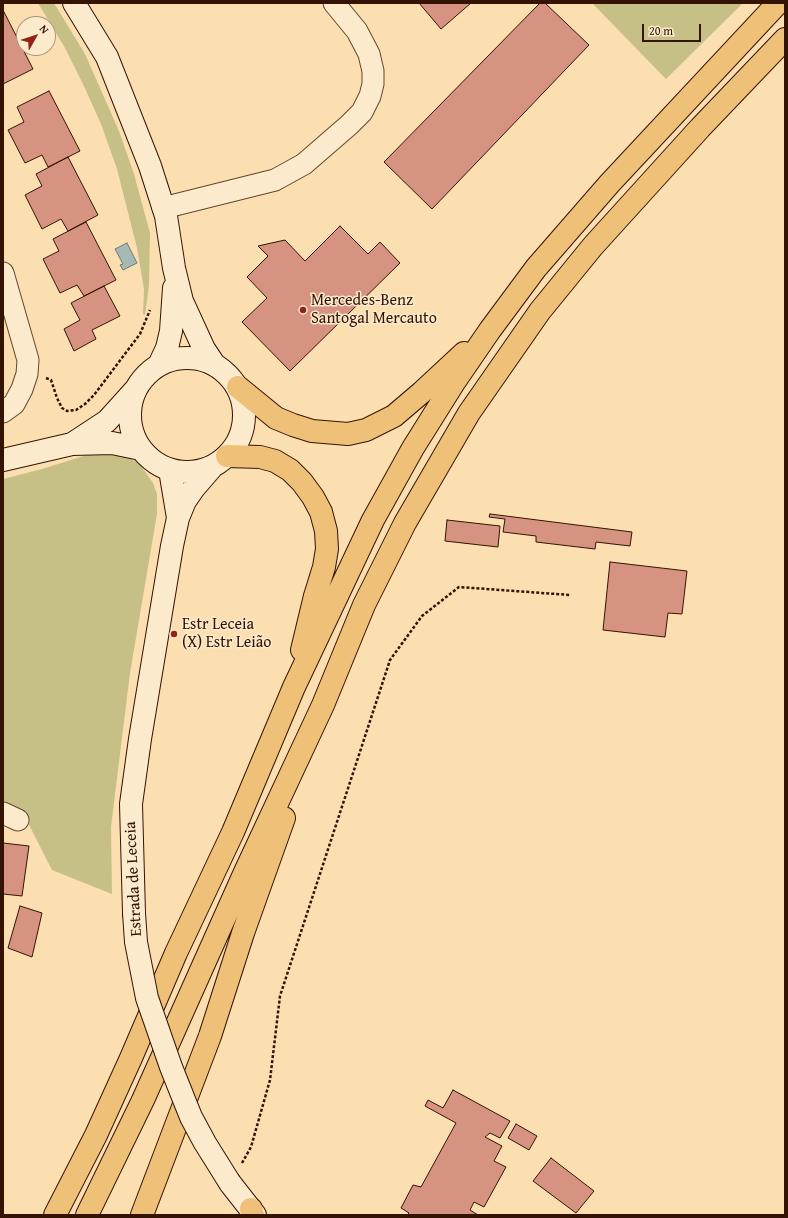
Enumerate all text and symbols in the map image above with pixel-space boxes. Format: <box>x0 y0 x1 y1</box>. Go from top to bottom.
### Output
north arrow <box>16 16 56 56</box>
scale bar <box>644 16 703 42</box>
text: N <box>36 21 53 37</box>
text: 20 m <box>649 22 673 39</box>
place label: Mercedes-Benz Santogal Mercauto <box>311 291 437 329</box>
marker: Mercedes-Benz Santogal Mercauto <box>298 305 308 315</box>
place label: Estr Leceia (X) Estr Leião <box>182 615 271 653</box>
marker: Estr Leceia (X) Estr Leião <box>169 629 179 639</box>
street label: Estrada de Leceia <box>121 821 147 937</box>

